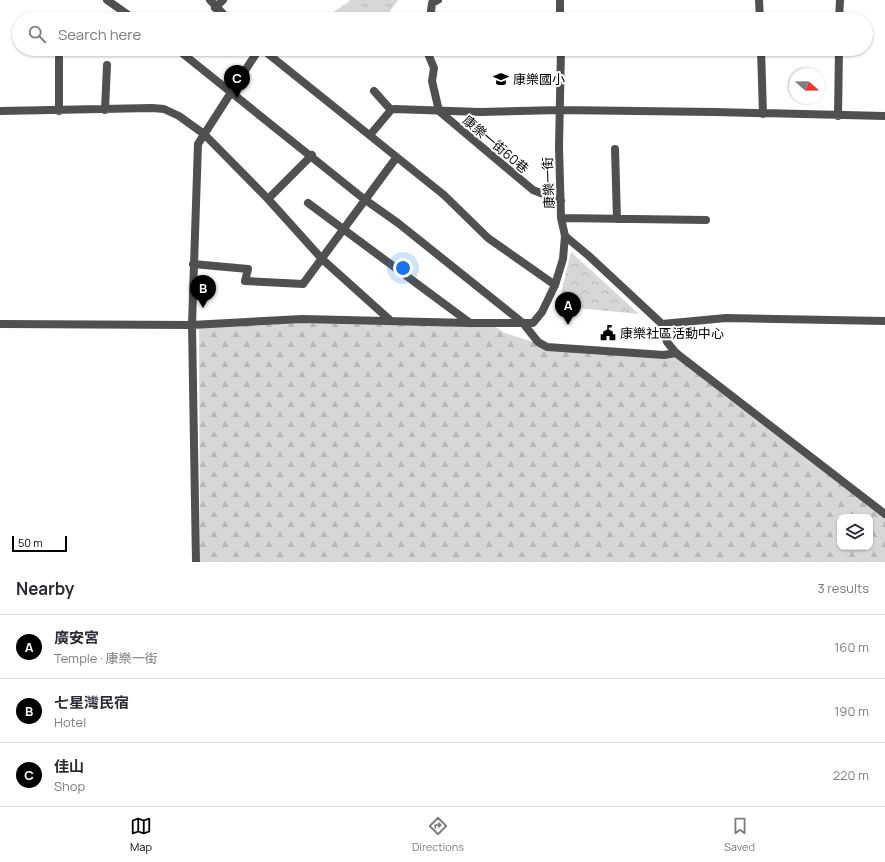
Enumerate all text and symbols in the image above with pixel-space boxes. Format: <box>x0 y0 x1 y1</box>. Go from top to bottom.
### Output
search box <box>12 12 873 56</box>
icon: search <box>26 23 48 45</box>
text: Search here <box>58 24 141 45</box>
pin: C <box>224 65 250 98</box>
north arrow <box>789 68 825 104</box>
school or university icon: 康樂國小 <box>492 70 510 88</box>
place label: 康樂國小 <box>513 70 565 88</box>
street label: 康樂一街60巷 <box>459 111 533 177</box>
street label: 康樂一街 <box>538 157 558 209</box>
your location <box>393 258 413 278</box>
pin: B <box>190 275 216 308</box>
pin: A <box>555 292 581 325</box>
public building icon: 康樂社區活動中心 <box>599 324 617 342</box>
place label: 康樂社區活動中心 <box>620 324 724 342</box>
map controls <box>837 514 873 550</box>
button: layers <box>837 514 873 550</box>
scale bar <box>12 534 67 553</box>
text: 50 m <box>18 535 43 550</box>
text: Nearby <box>16 577 74 600</box>
text: 3 results <box>817 579 869 597</box>
text: 廣安宮 <box>54 627 99 648</box>
text: A <box>25 638 33 656</box>
text: 160 m <box>834 638 869 656</box>
text: Temple · 康樂一街 <box>54 649 158 667</box>
text: 七星灣民宿 <box>54 692 129 713</box>
text: B <box>25 702 33 720</box>
text: 190 m <box>834 702 869 720</box>
text: Hotel <box>54 713 86 731</box>
text: 佳山 <box>54 756 84 777</box>
text: C <box>24 766 34 784</box>
text: 220 m <box>833 766 869 784</box>
text: Shop <box>54 777 85 795</box>
tab: Map <box>130 815 152 854</box>
tab: Directions <box>412 815 464 854</box>
tab: Saved <box>724 815 755 854</box>

